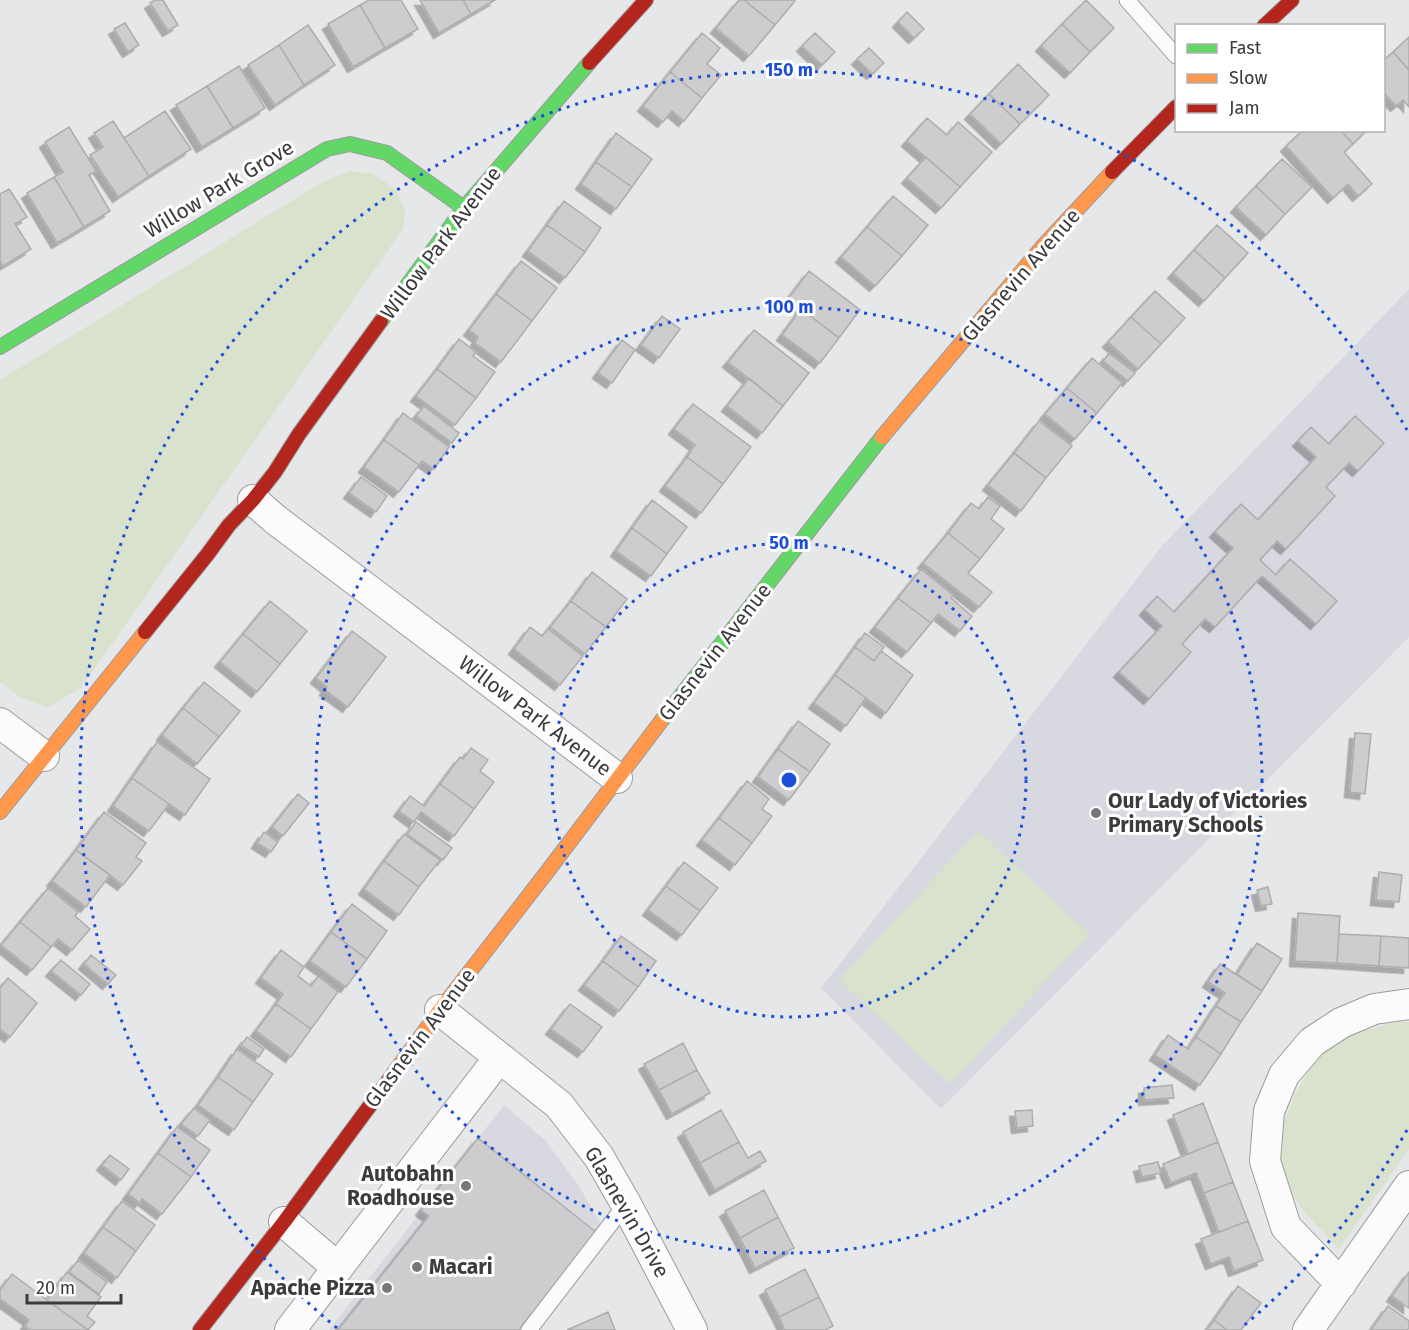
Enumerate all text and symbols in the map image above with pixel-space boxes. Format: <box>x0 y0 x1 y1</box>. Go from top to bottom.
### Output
legend <box>1175 24 1385 132</box>
text: Fast <box>1229 37 1262 59</box>
text: 150 m <box>765 59 813 81</box>
text: Slow <box>1229 67 1268 89</box>
text: Jam <box>1229 97 1260 119</box>
street label: Willow Park Grove <box>140 134 298 244</box>
street label: Willow Park Avenue <box>375 161 507 325</box>
street label: Glasnevin Avenue <box>956 203 1086 347</box>
text: 100 m <box>765 296 813 318</box>
text: 50 m <box>769 532 809 554</box>
street label: Glasnevin Avenue <box>653 578 777 726</box>
street label: Willow Park Avenue <box>453 650 617 782</box>
centre of rings <box>779 770 799 790</box>
place label: Our Lady of Victories Primary Schools <box>1108 788 1307 838</box>
marker: Our Lady of Victories Primary Schools <box>1089 806 1103 820</box>
street label: Glasnevin Avenue <box>359 963 481 1113</box>
street label: Glasnevin Drive <box>579 1142 675 1282</box>
place label: Autobahn Roadhouse <box>347 1161 454 1211</box>
marker: Autobahn Roadhouse <box>459 1179 473 1193</box>
place label: Macari <box>429 1254 493 1280</box>
marker: Macari <box>410 1260 424 1274</box>
scale bar <box>27 1267 122 1305</box>
place label: Apache Pizza <box>250 1275 375 1301</box>
text: 20 m <box>36 1277 75 1299</box>
marker: Apache Pizza <box>380 1281 394 1295</box>

